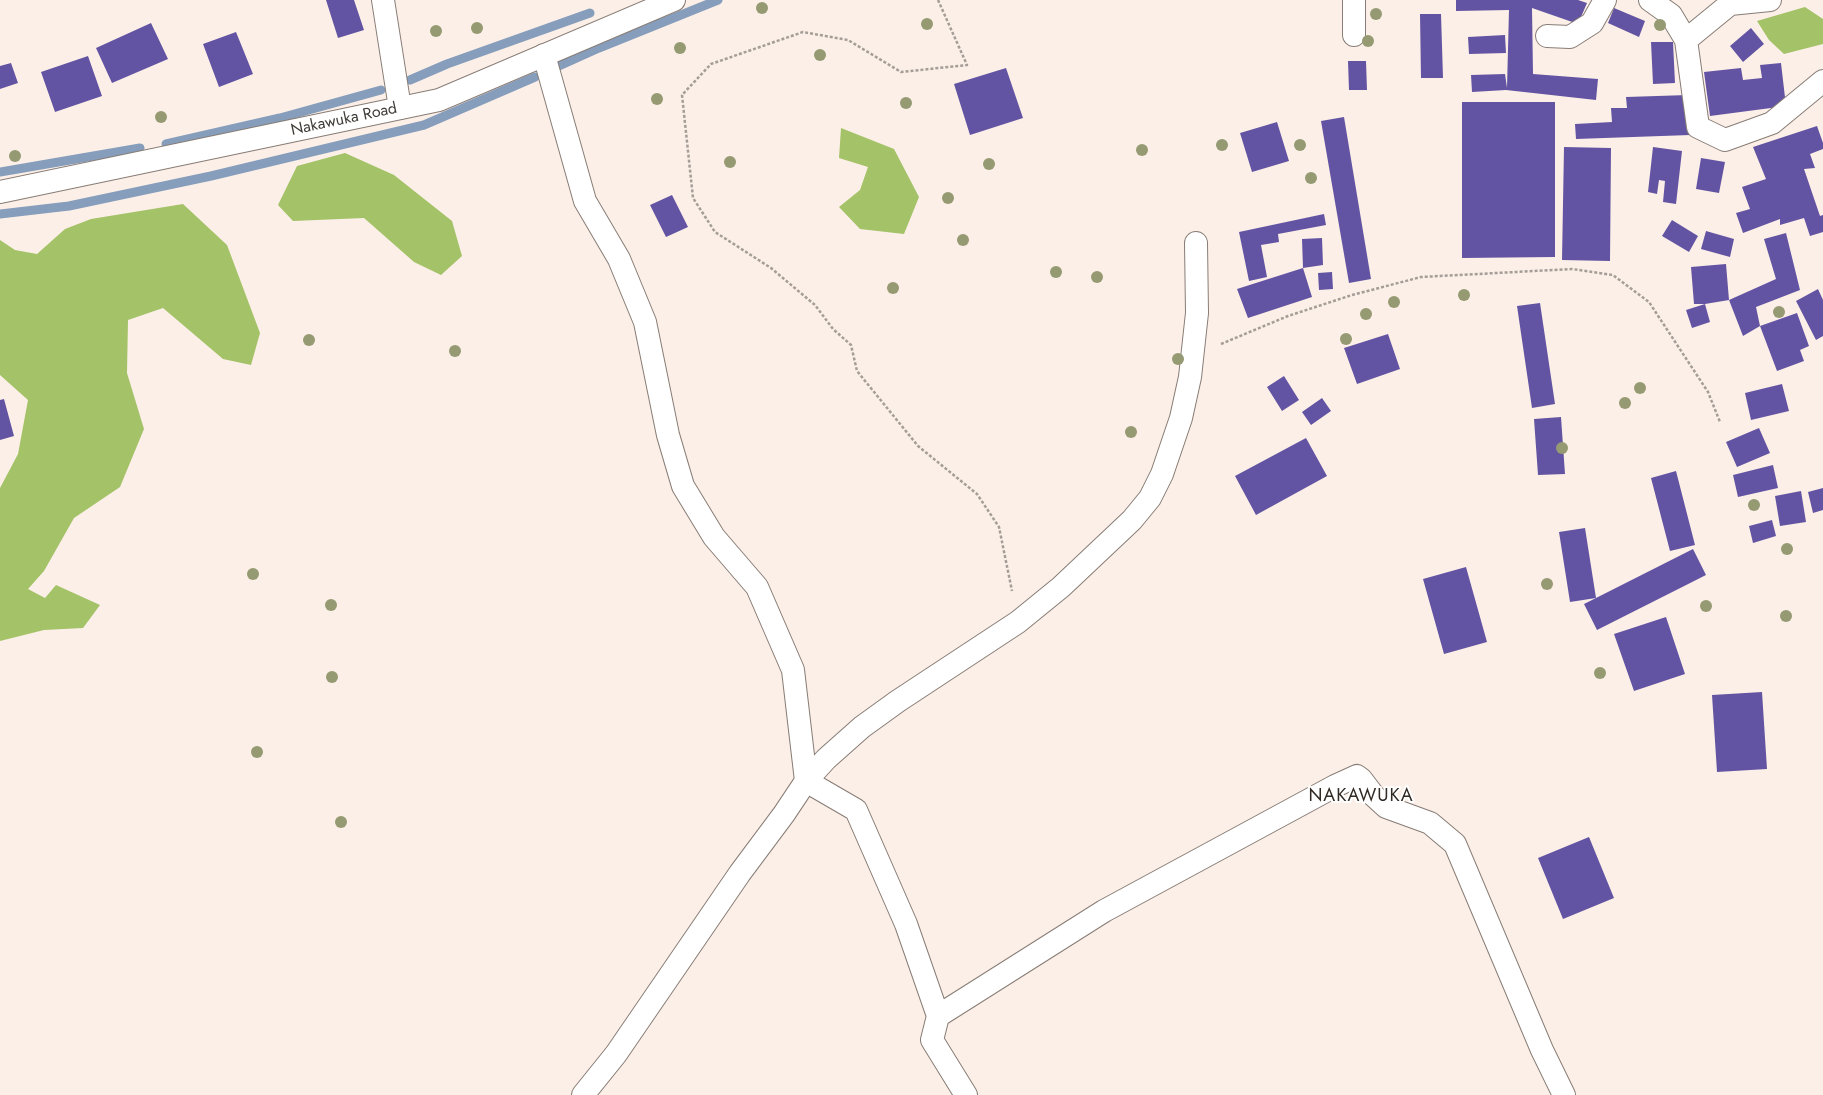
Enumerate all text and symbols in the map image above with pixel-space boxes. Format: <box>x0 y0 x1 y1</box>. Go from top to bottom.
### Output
street label: Nakawuka Road <box>289 99 399 141</box>
district label: NAKAWUKA <box>1308 786 1414 808</box>

